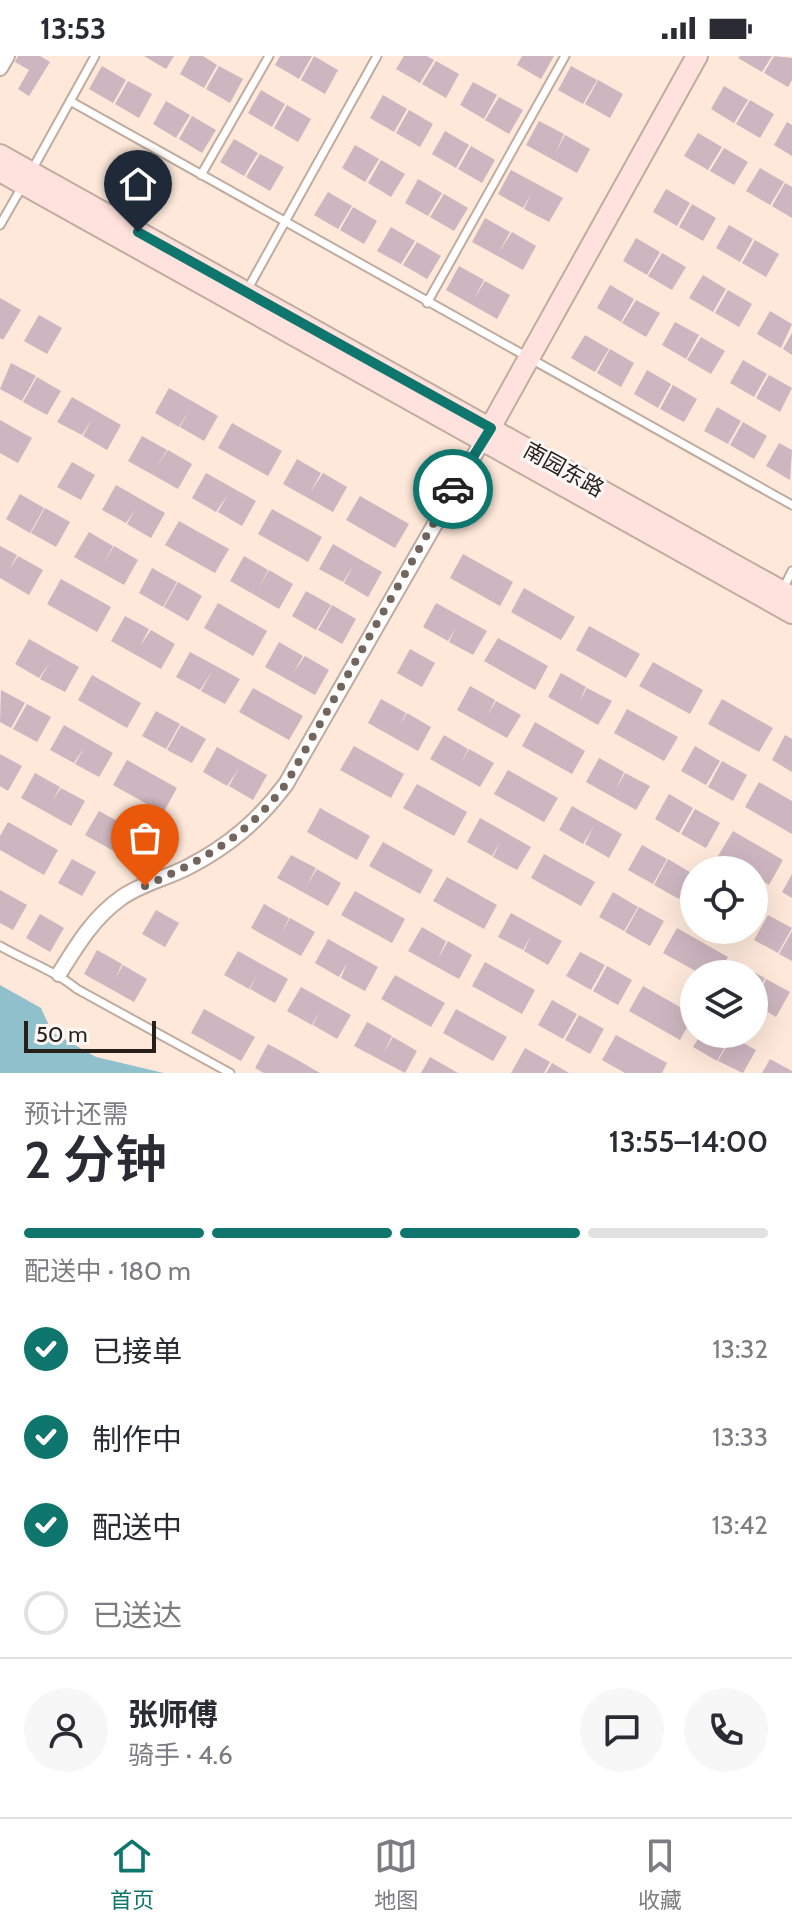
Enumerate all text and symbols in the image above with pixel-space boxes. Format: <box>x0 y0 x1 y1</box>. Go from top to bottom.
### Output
text: 13:53 <box>40 10 106 47</box>
pin <box>104 150 172 232</box>
icon: home <box>116 162 160 206</box>
street label: 南园东路 <box>519 436 609 503</box>
courier <box>413 449 493 529</box>
icon: car <box>431 467 475 511</box>
pin <box>111 804 179 886</box>
icon: bag <box>123 816 167 860</box>
map controls <box>680 856 768 1048</box>
button: locate <box>680 856 768 944</box>
button: layers <box>680 960 768 1048</box>
scale bar <box>24 1017 156 1053</box>
text: 50 m <box>36 1021 88 1048</box>
text: 预计还需 <box>24 1098 128 1130</box>
text: 13:55–14:00 <box>609 1123 768 1160</box>
text: 2 分钟 <box>24 1128 167 1191</box>
text: 配送中 · 180 m <box>24 1255 191 1287</box>
icon: check <box>24 1327 68 1371</box>
text: 已接单 <box>92 1333 182 1370</box>
text: 13:32 <box>712 1333 768 1365</box>
icon: check <box>24 1415 68 1459</box>
text: 制作中 <box>92 1421 182 1458</box>
text: 13:33 <box>712 1421 768 1453</box>
icon: check <box>24 1503 68 1547</box>
text: 配送中 <box>92 1509 182 1546</box>
text: 13:42 <box>711 1509 768 1541</box>
text: 已送达 <box>92 1597 182 1634</box>
button: person <box>24 1688 108 1772</box>
button: chat <box>580 1688 664 1772</box>
button: phone <box>684 1688 768 1772</box>
text: 张师傅 <box>128 1696 218 1733</box>
text: 骑手 · 4.6 <box>128 1739 233 1771</box>
tab: 首页 <box>110 1834 154 1914</box>
tab: 地图 <box>374 1834 418 1914</box>
tab: 收藏 <box>638 1834 682 1914</box>

